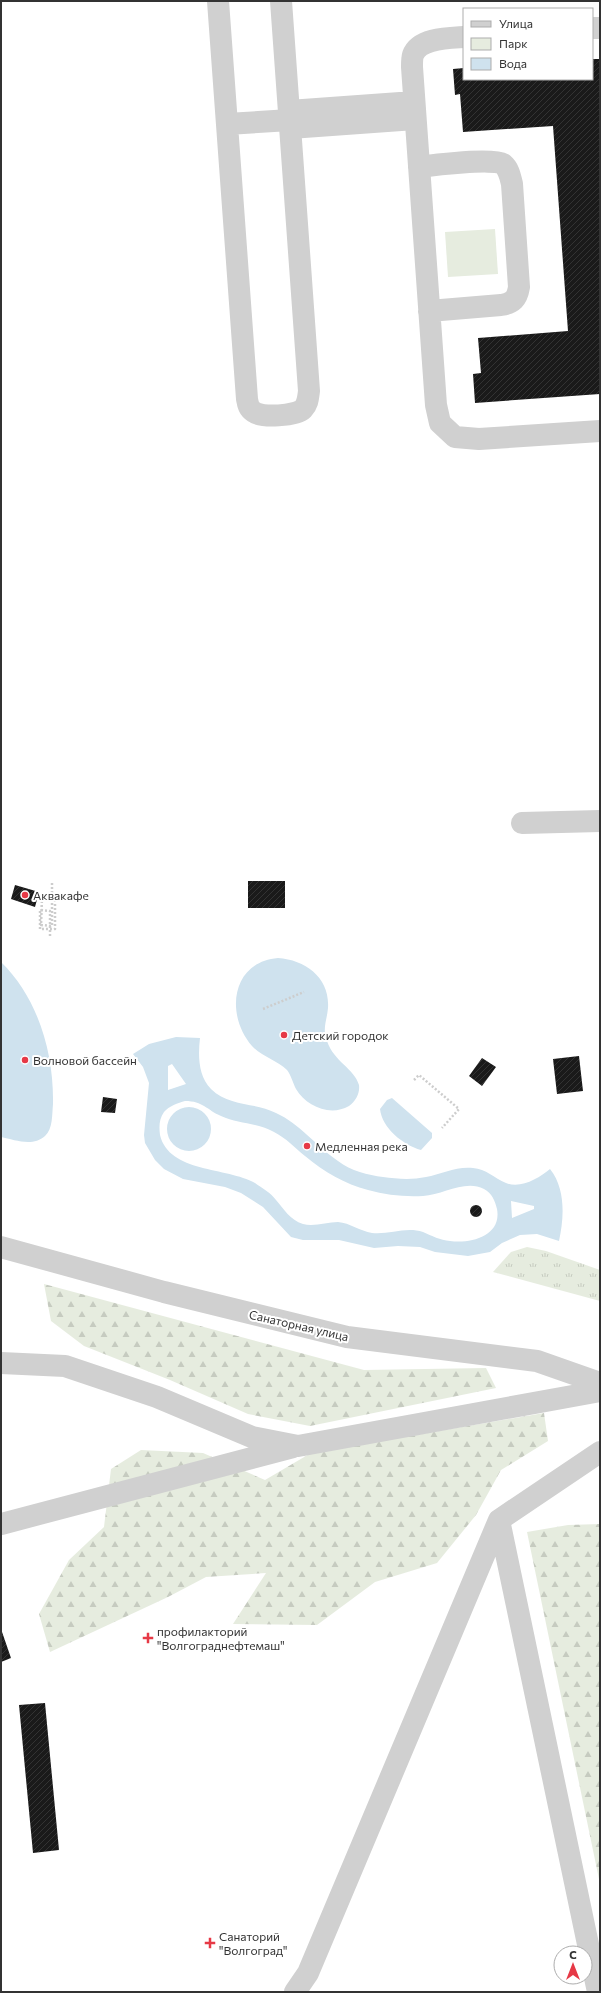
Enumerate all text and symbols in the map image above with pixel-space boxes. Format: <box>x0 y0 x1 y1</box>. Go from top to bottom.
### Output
legend <box>463 8 593 80</box>
text: Улица <box>499 16 533 30</box>
text: Парк <box>499 36 528 50</box>
text: Вода <box>499 56 527 70</box>
place label: Аквакафе <box>33 888 89 902</box>
marker: Аквакафе <box>20 890 30 900</box>
place label: Детский городок <box>292 1028 389 1042</box>
marker: Детский городок <box>279 1030 289 1040</box>
place label: Волновой бассейн <box>33 1053 137 1067</box>
marker: Волновой бассейн <box>20 1055 30 1065</box>
place label: Медленная река <box>315 1139 408 1153</box>
marker: Медленная река <box>302 1141 312 1151</box>
street label: Санаторная улица <box>248 1307 350 1343</box>
place label: профилакторий "Волгограднефтемаш" <box>157 1624 285 1652</box>
marker: профилакторий "Волгограднефтемаш" <box>142 1632 154 1644</box>
place label: Санаторий "Волгоград" <box>219 1929 288 1957</box>
marker: Санаторий "Волгоград" <box>204 1937 216 1949</box>
north arrow <box>553 1945 593 1985</box>
text: С <box>569 1948 577 1961</box>

